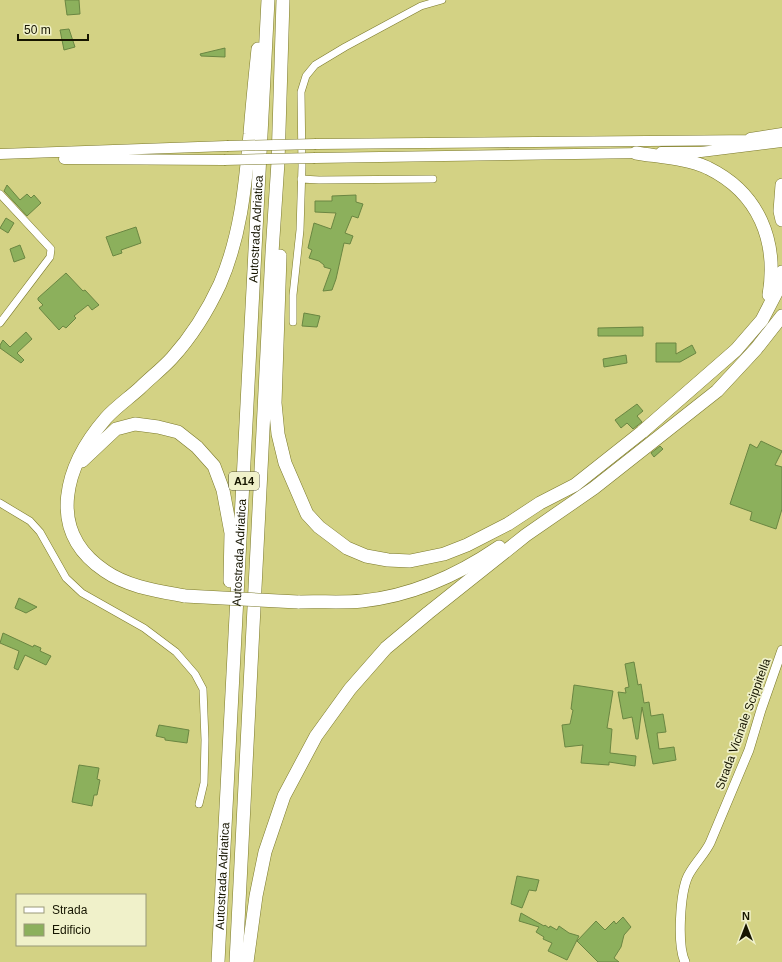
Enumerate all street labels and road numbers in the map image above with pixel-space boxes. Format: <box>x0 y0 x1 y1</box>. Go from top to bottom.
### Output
street label: Autostrada Adriatica <box>246 175 266 283</box>
road number: A14 <box>229 472 259 490</box>
street label: Autostrada Adriatica <box>229 498 249 607</box>
street label: Strada Vicinale Scippitella <box>713 656 773 791</box>
street label: Autostrada Adriatica <box>213 822 232 930</box>

